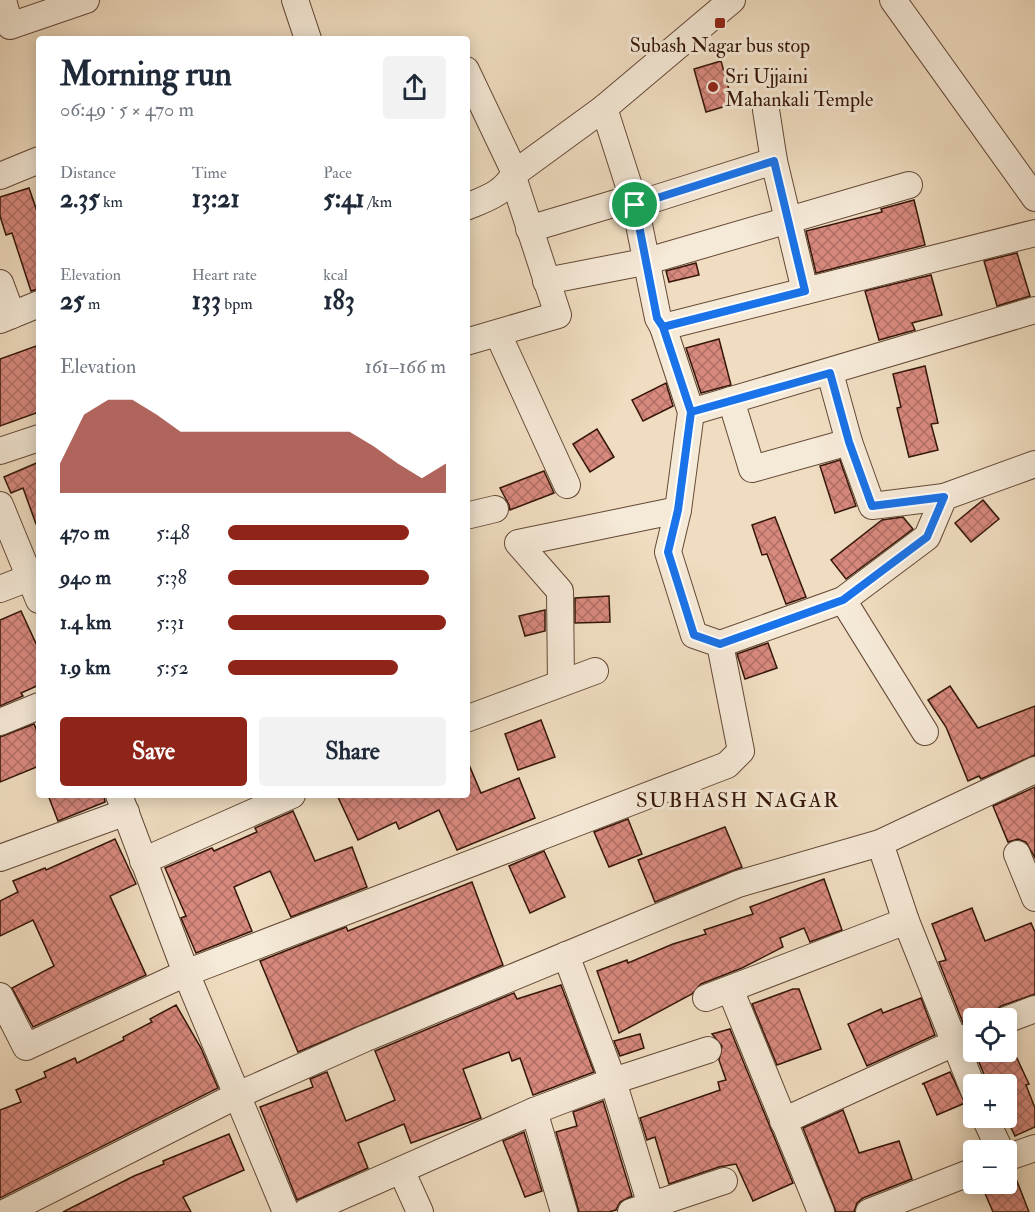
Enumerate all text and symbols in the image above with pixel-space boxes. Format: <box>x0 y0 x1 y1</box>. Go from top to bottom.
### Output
marker: Subash Nagar bus stop <box>713 16 727 30</box>
place label: Subash Nagar bus stop <box>630 33 810 59</box>
text: Morning run <box>60 54 232 95</box>
button: share <box>383 56 446 119</box>
place label: Sri Ujjaini Mahankali Temple <box>725 64 873 113</box>
marker: Sri Ujjaini Mahankali Temple <box>706 80 720 94</box>
text: 06:49 · 5 × 470 m <box>60 97 194 122</box>
text: Distance <box>60 163 116 183</box>
text: Time <box>192 163 227 183</box>
text: Pace <box>323 163 352 183</box>
pin <box>609 179 660 230</box>
text: 2.35 <box>60 183 100 215</box>
text: 13:21 <box>192 183 240 215</box>
text: 5:41 <box>323 183 365 215</box>
icon: arrive <box>618 188 651 221</box>
text: km <box>100 192 123 212</box>
text: /km <box>365 192 392 212</box>
text: Elevation <box>60 265 121 285</box>
text: Heart rate <box>192 265 257 285</box>
text: kcal <box>323 265 348 285</box>
text: 25 <box>60 285 85 317</box>
text: 133 <box>192 285 221 317</box>
text: 183 <box>323 285 355 317</box>
text: m <box>85 294 100 314</box>
text: bpm <box>221 294 253 314</box>
text: Elevation <box>60 354 136 379</box>
text: 161–166 m <box>365 354 446 379</box>
text: 470 m <box>60 520 109 545</box>
text: 5:48 <box>156 520 190 545</box>
text: 940 m <box>60 565 111 590</box>
text: 5:38 <box>156 565 187 590</box>
text: 1.4 km <box>60 610 111 635</box>
text: 5:31 <box>156 610 185 635</box>
text: 1.9 km <box>60 655 111 680</box>
text: 5:52 <box>156 655 189 680</box>
button: Save <box>60 717 247 786</box>
button: Share <box>259 717 446 786</box>
district label: SUBHASH NAGAR <box>636 787 840 814</box>
map controls <box>963 1008 1017 1194</box>
button: locate <box>963 1008 1017 1062</box>
button: + <box>963 1074 1017 1128</box>
button: − <box>963 1140 1017 1194</box>

